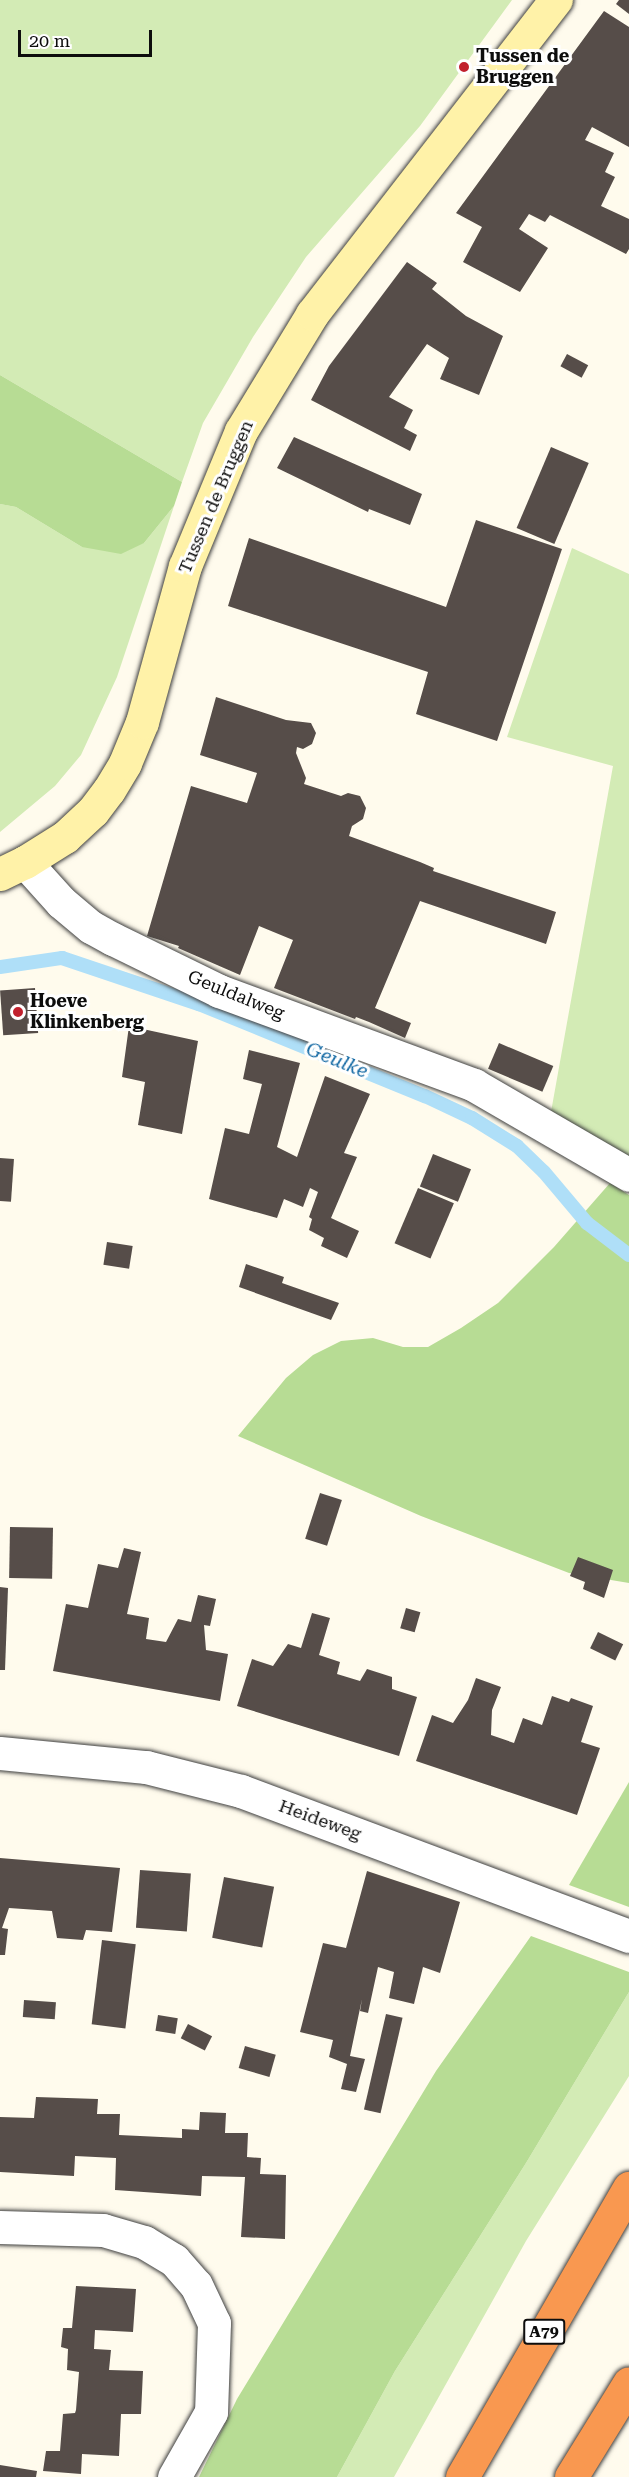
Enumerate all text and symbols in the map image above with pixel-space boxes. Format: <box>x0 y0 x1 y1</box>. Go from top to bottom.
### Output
scale bar <box>21 18 154 56</box>
text: 20 m <box>29 30 70 51</box>
place label: Tussen de Bruggen <box>476 46 569 88</box>
marker: Tussen de Bruggen <box>457 60 471 74</box>
street label: Tussen de Bruggen <box>174 417 258 577</box>
street label: Geuldalweg <box>184 966 288 1024</box>
place label: Hoeve Klinkenberg <box>30 991 144 1034</box>
marker: Hoeve Klinkenberg <box>11 1005 25 1019</box>
water label: Geulke <box>303 1037 371 1083</box>
street label: Heideweg <box>276 1795 364 1845</box>
road number: A79 <box>523 2319 565 2345</box>

